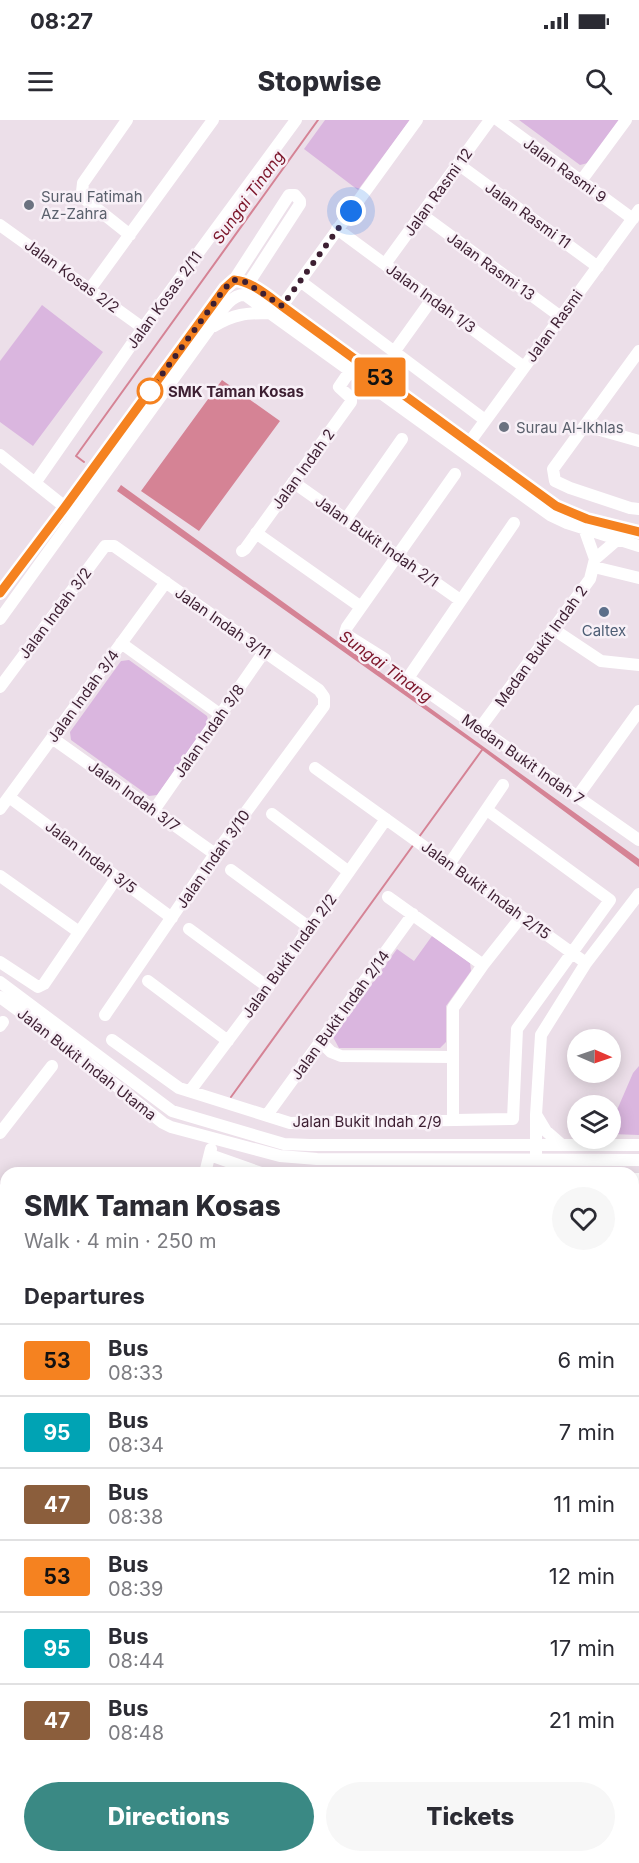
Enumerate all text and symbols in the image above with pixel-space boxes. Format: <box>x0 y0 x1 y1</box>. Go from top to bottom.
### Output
text: 08:27 <box>30 8 93 34</box>
icon: menu <box>24 65 57 98</box>
text: Stopwise <box>257 65 382 98</box>
icon: search <box>582 65 615 98</box>
street label: Jalan Rasmi 9 <box>520 133 610 207</box>
street label: Jalan Rasmi 12 <box>400 144 476 240</box>
water label: Sungai Tinang <box>208 146 289 247</box>
street label: Jalan Rasmi 11 <box>481 178 575 252</box>
place label: Surau Fatimah Az-Zahra <box>41 187 143 223</box>
your location <box>336 196 366 226</box>
marker: Surau Fatimah Az-Zahra <box>22 198 36 212</box>
street label: Jalan Rasmi 13 <box>443 228 539 304</box>
street label: Jalan Kosas 2/2 <box>21 235 123 317</box>
street label: Jalan Kosas 2/11 <box>122 248 206 352</box>
street label: Jalan Indah 1/3 <box>382 259 480 337</box>
street label: Jalan Rasmi <box>521 286 587 366</box>
line badge: 53 <box>353 358 407 396</box>
text: 53 <box>367 365 393 390</box>
marker: SMK Taman Kosas <box>137 378 163 404</box>
place label: SMK Taman Kosas <box>168 382 304 401</box>
place label: Surau Al-Ikhlas <box>516 418 624 437</box>
marker: Surau Al-Ikhlas <box>497 420 511 434</box>
street label: Jalan Indah 2 <box>267 425 339 513</box>
street label: Jalan Bukit Indah 2/1 <box>312 491 442 591</box>
street label: Jalan Indah 3/2 <box>14 564 96 662</box>
street label: Medan Bukit Indah 2 <box>491 582 591 710</box>
street label: Jalan Indah 3/11 <box>171 583 275 663</box>
marker: Caltex <box>597 605 611 619</box>
place label: Caltex <box>582 621 626 640</box>
water label: Sungai Tinang <box>336 626 437 707</box>
street label: Jalan Indah 3/4 <box>43 646 123 746</box>
street label: Jalan Indah 3/8 <box>170 681 248 781</box>
street label: Medan Bukit Indah 7 <box>458 710 588 808</box>
street label: Jalan Indah 3/7 <box>84 756 184 836</box>
street label: Jalan Indah 3/10 <box>172 806 254 912</box>
street label: Jalan Indah 3/5 <box>42 816 140 898</box>
street label: Jalan Bukit Indah 2/15 <box>418 837 554 943</box>
street label: Jalan Bukit Indah 2/2 <box>237 890 341 1022</box>
street label: Jalan Bukit Indah 2/14 <box>287 946 393 1084</box>
street label: Jalan Bukit Indah Utama <box>14 1004 160 1124</box>
north arrow <box>567 1029 621 1083</box>
map controls <box>567 1029 621 1149</box>
button: layers <box>567 1095 621 1149</box>
street label: Jalan Bukit Indah 2/9 <box>292 1112 442 1131</box>
button: heart <box>552 1187 615 1250</box>
text: SMK Taman Kosas <box>24 1189 281 1223</box>
text: Walk · 4 min · 250 m <box>24 1229 217 1253</box>
text: Departures <box>24 1283 145 1309</box>
text: Bus <box>108 1335 149 1361</box>
text: 6 min <box>558 1347 615 1373</box>
text: 53 <box>44 1348 70 1373</box>
text: 08:33 <box>108 1361 163 1385</box>
text: Bus <box>108 1407 149 1433</box>
text: 7 min <box>559 1419 615 1445</box>
text: 95 <box>43 1420 71 1445</box>
text: 08:34 <box>108 1433 164 1457</box>
text: Bus <box>108 1479 149 1505</box>
text: 11 min <box>553 1491 615 1517</box>
text: 47 <box>44 1492 70 1517</box>
text: 08:38 <box>108 1505 163 1529</box>
text: Bus <box>108 1551 149 1577</box>
text: 12 min <box>549 1563 615 1589</box>
text: 53 <box>44 1564 70 1589</box>
text: 08:39 <box>108 1577 164 1601</box>
text: Bus <box>108 1623 149 1649</box>
text: 17 min <box>550 1635 615 1661</box>
text: 95 <box>43 1636 71 1661</box>
text: 08:44 <box>108 1649 165 1673</box>
text: Bus <box>108 1695 149 1721</box>
text: 21 min <box>549 1707 615 1733</box>
text: 47 <box>44 1708 70 1733</box>
text: 08:48 <box>108 1721 164 1745</box>
button: Directions <box>24 1782 314 1851</box>
button: Tickets <box>326 1782 615 1851</box>

